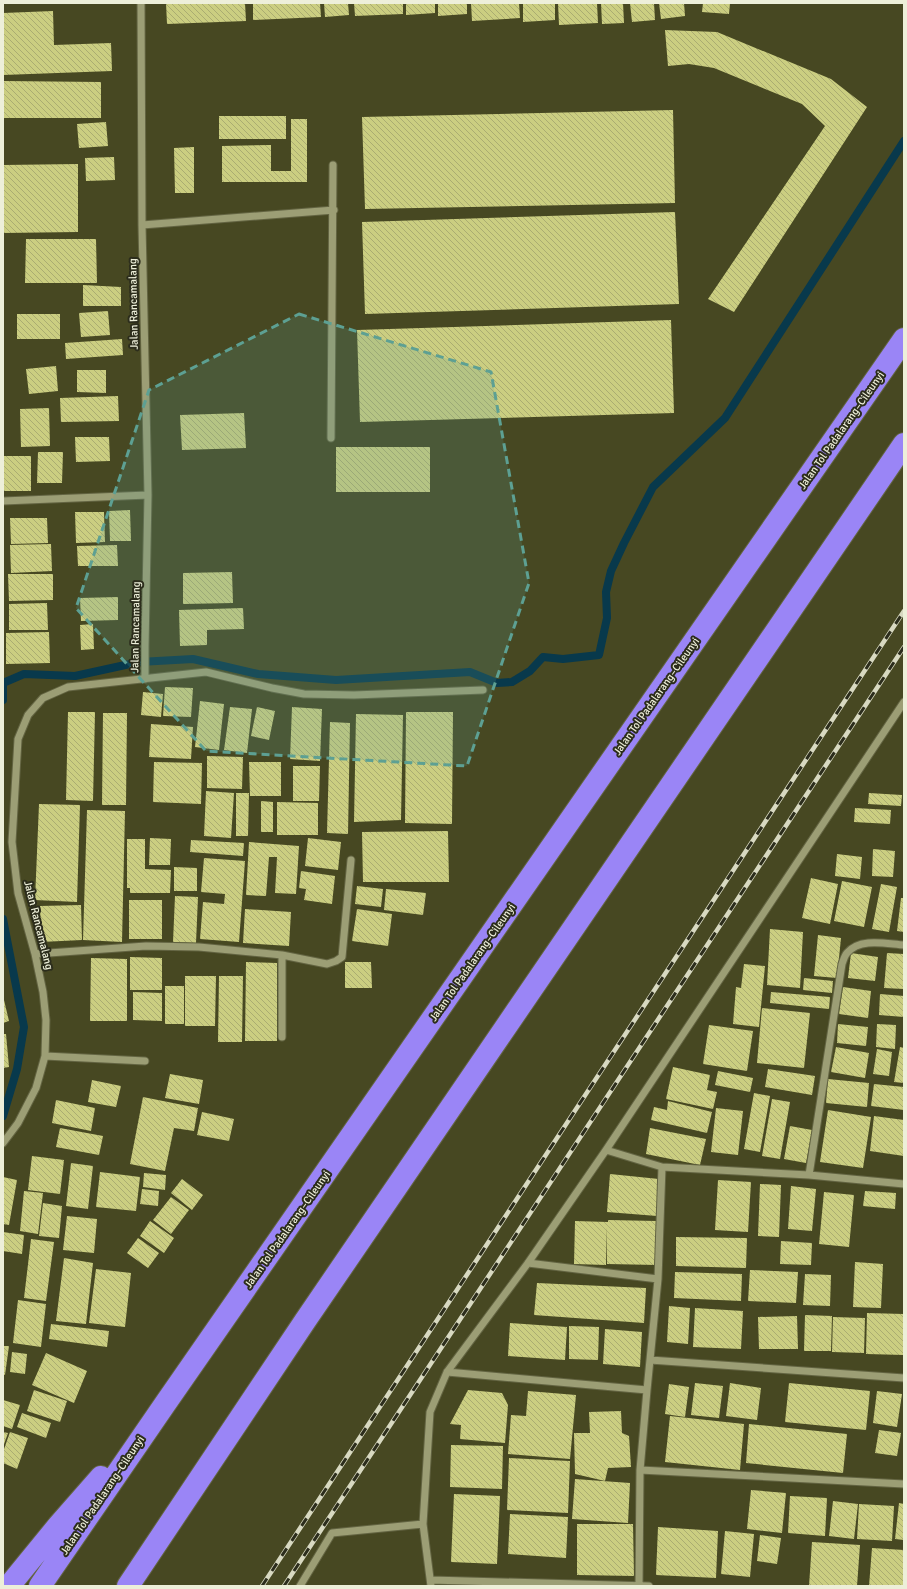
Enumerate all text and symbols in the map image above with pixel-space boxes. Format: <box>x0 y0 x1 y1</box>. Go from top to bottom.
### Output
street label: Jalan Rancamalang <box>126 258 141 350</box>
street label: Jalan Tol Padalarang–Cileunyi <box>796 369 887 492</box>
street label: Jalan Rancamalang <box>128 581 143 673</box>
street label: Jalan Tol Padalarang–Cileunyi <box>611 635 702 758</box>
street label: Jalan Rancamalang <box>21 879 56 971</box>
street label: Jalan Tol Padalarang–Cileunyi <box>427 901 518 1024</box>
street label: Jalan Tol Padalarang–Cileunyi <box>242 1168 333 1291</box>
street label: Jalan Tol Padalarang–Cileunyi <box>58 1433 147 1557</box>

